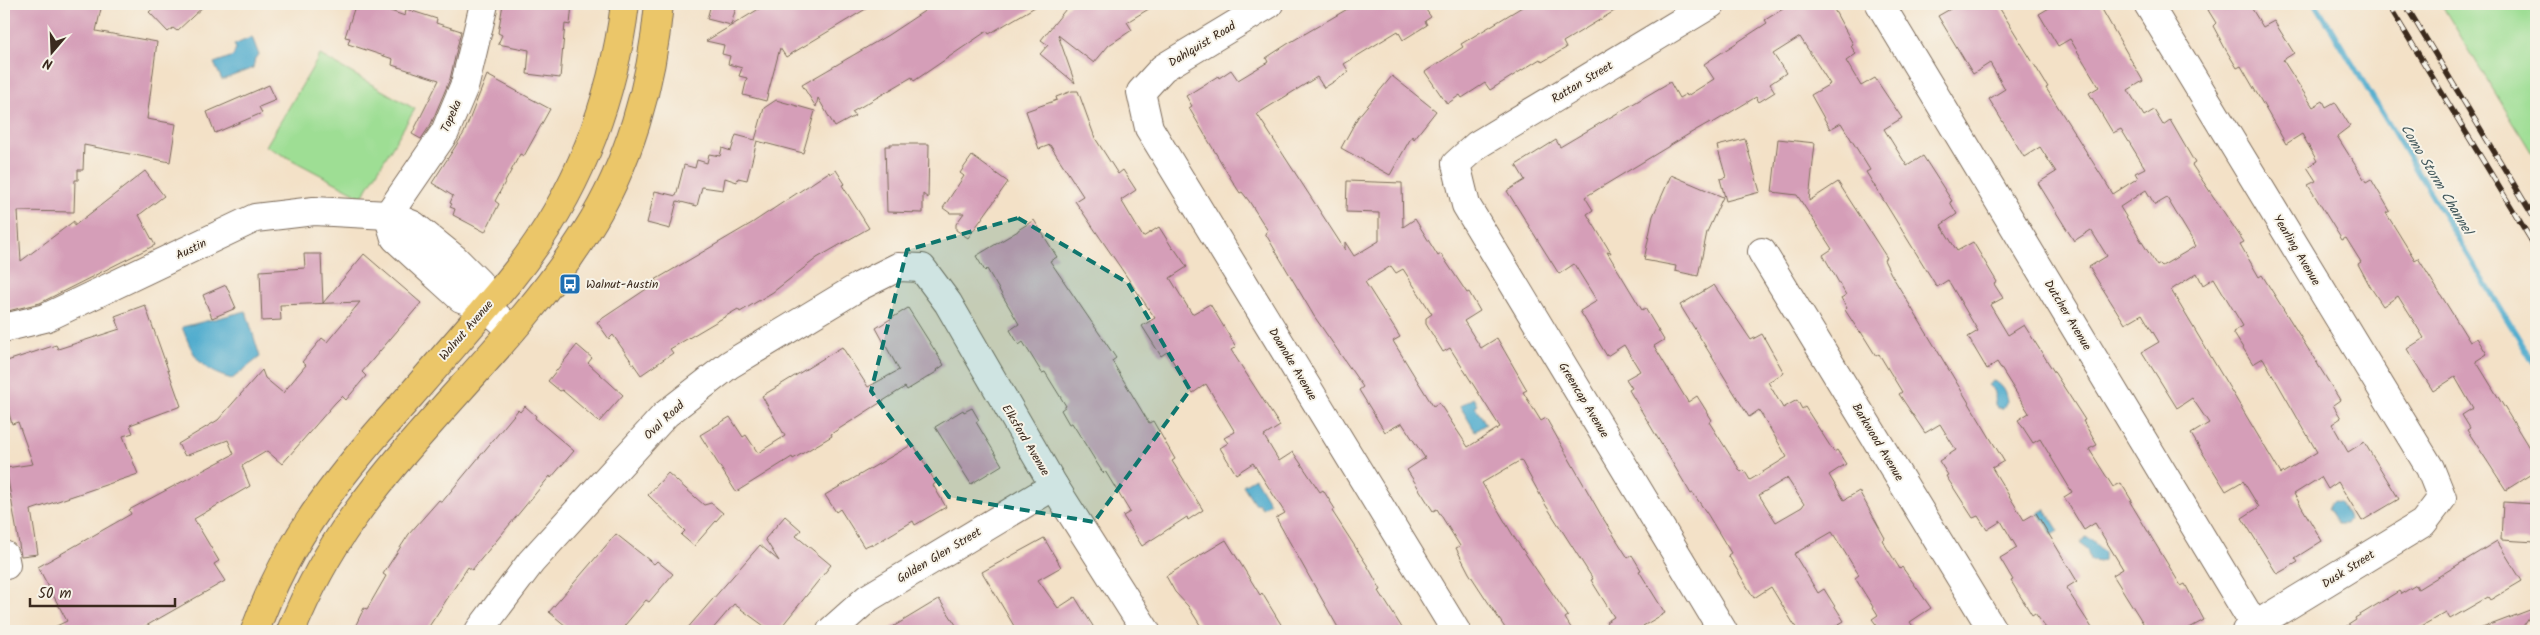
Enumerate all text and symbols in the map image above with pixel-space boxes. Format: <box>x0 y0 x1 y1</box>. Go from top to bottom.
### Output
street label: Dahlquist Road <box>1165 16 1240 72</box>
north arrow <box>28 28 78 78</box>
text: N <box>40 51 56 75</box>
street label: Rattan Street <box>1548 56 1617 108</box>
street label: Topeka <box>436 96 467 136</box>
water label: Como Storm Channel <box>2394 120 2479 241</box>
street label: Yearling Avenue <box>2268 211 2326 290</box>
street label: Austin <box>173 234 210 265</box>
bus stop icon: Walnut-Austin <box>558 272 582 296</box>
place label: Walnut-Austin <box>586 275 658 294</box>
street label: Dutcher Avenue <box>2039 276 2096 355</box>
street label: Walnut Avenue <box>435 295 499 365</box>
street label: Doanoke Avenue <box>1263 324 1322 405</box>
street label: Greencap Avenue <box>1553 359 1614 442</box>
street label: Oval Road <box>640 396 690 444</box>
street label: Barkwood Avenue <box>1847 400 1909 485</box>
street label: Elksford Avenue <box>997 401 1055 480</box>
street label: Golden Glen Street <box>893 522 985 588</box>
street label: Dusk Street <box>2318 545 2379 593</box>
scale bar <box>30 575 175 607</box>
text: 50 m <box>38 582 72 606</box>

